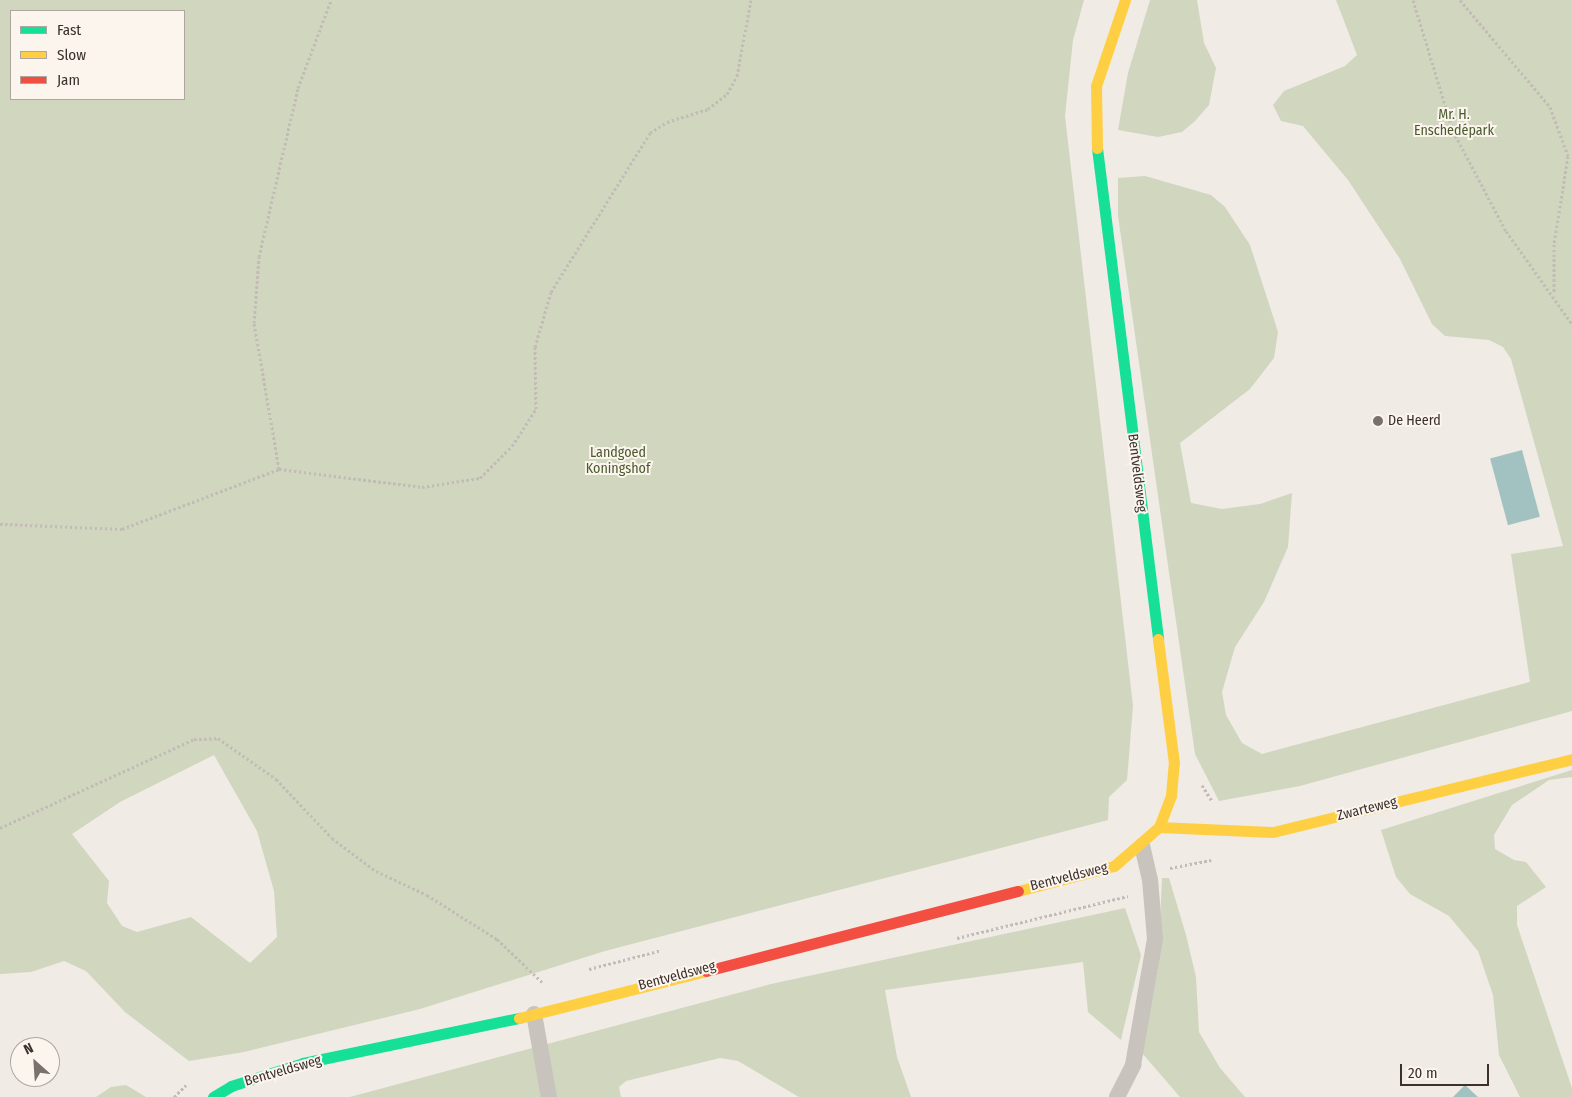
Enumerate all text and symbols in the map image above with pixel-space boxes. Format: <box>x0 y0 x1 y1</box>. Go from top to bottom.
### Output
legend <box>10 10 185 100</box>
text: Fast <box>57 21 81 39</box>
text: Slow <box>57 46 86 64</box>
text: Jam <box>57 71 80 89</box>
park label: Mr. H. Enschedépark <box>1414 107 1494 140</box>
place label: De Heerd <box>1388 413 1441 429</box>
marker: De Heerd <box>1372 415 1384 427</box>
street label: Bentveldsweg <box>1124 433 1150 513</box>
park label: Landgoed Koningshof <box>586 445 650 478</box>
street label: Zwarteweg <box>1335 793 1399 825</box>
street label: Bentveldsweg <box>1029 859 1109 895</box>
street label: Bentveldsweg <box>637 958 717 994</box>
north arrow <box>10 1037 60 1087</box>
text: N <box>21 1039 36 1058</box>
street label: Bentveldsweg <box>243 1052 323 1090</box>
scale bar <box>1402 1054 1491 1086</box>
text: 20 m <box>1408 1064 1438 1082</box>

